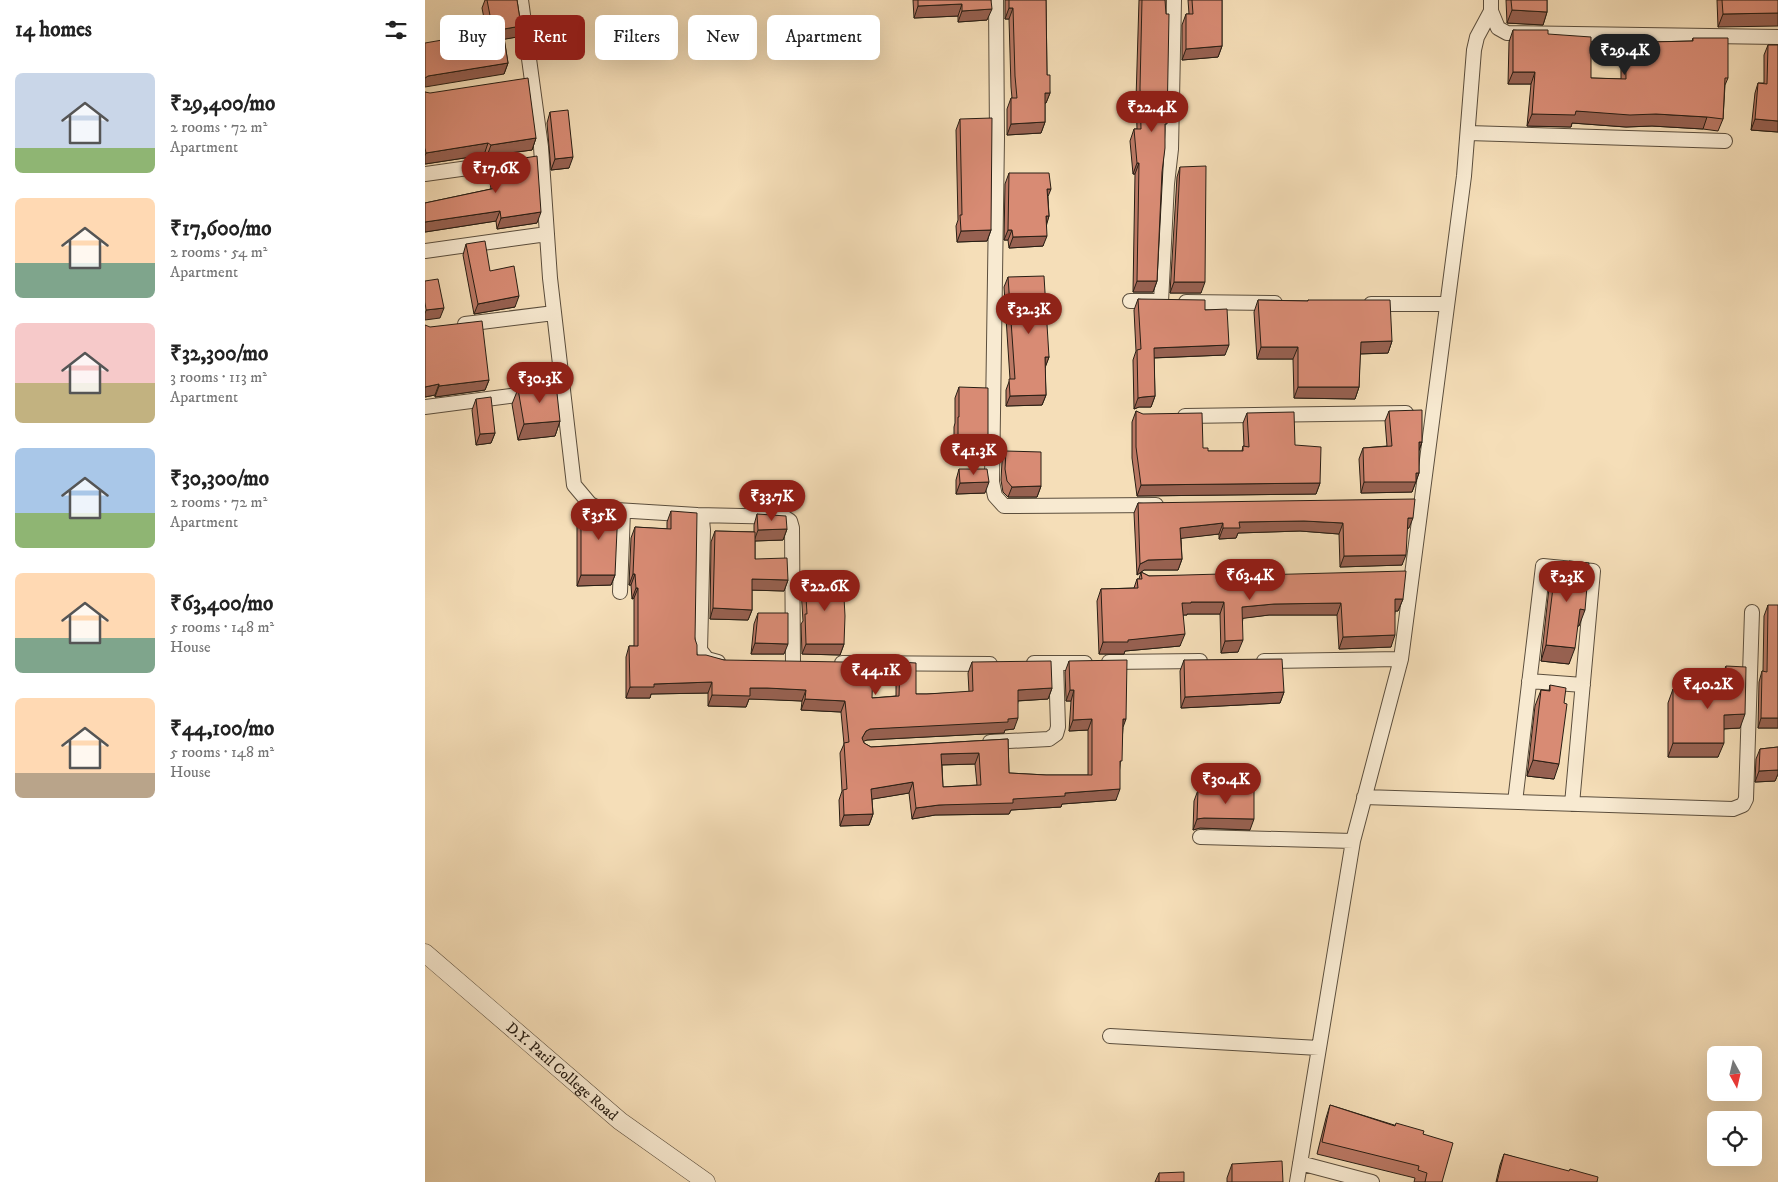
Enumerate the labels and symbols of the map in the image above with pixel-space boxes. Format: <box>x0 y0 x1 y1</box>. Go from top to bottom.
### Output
pin: ₹29.4K <box>1584 34 1666 76</box>
pin: ₹22.4K <box>1111 90 1193 133</box>
pin: ₹17.6K <box>455 152 537 194</box>
pin: ₹32.3K <box>988 292 1070 335</box>
pin: ₹30.3K <box>499 362 581 404</box>
pin: ₹41.3K <box>933 434 1015 476</box>
pin: ₹33.7K <box>731 480 813 522</box>
pin: ₹35K <box>569 498 629 541</box>
pin: ₹63.4K <box>1209 558 1291 601</box>
pin: ₹23K <box>1537 560 1597 603</box>
pin: ₹22.6K <box>784 570 866 612</box>
pin: ₹44.1K <box>835 654 917 696</box>
pin: ₹40.2K <box>1667 668 1749 710</box>
pin: ₹30.4K <box>1185 762 1267 805</box>
street label: D.Y. Patil College Road <box>502 1018 622 1125</box>
north arrow <box>1707 1046 1763 1101</box>

